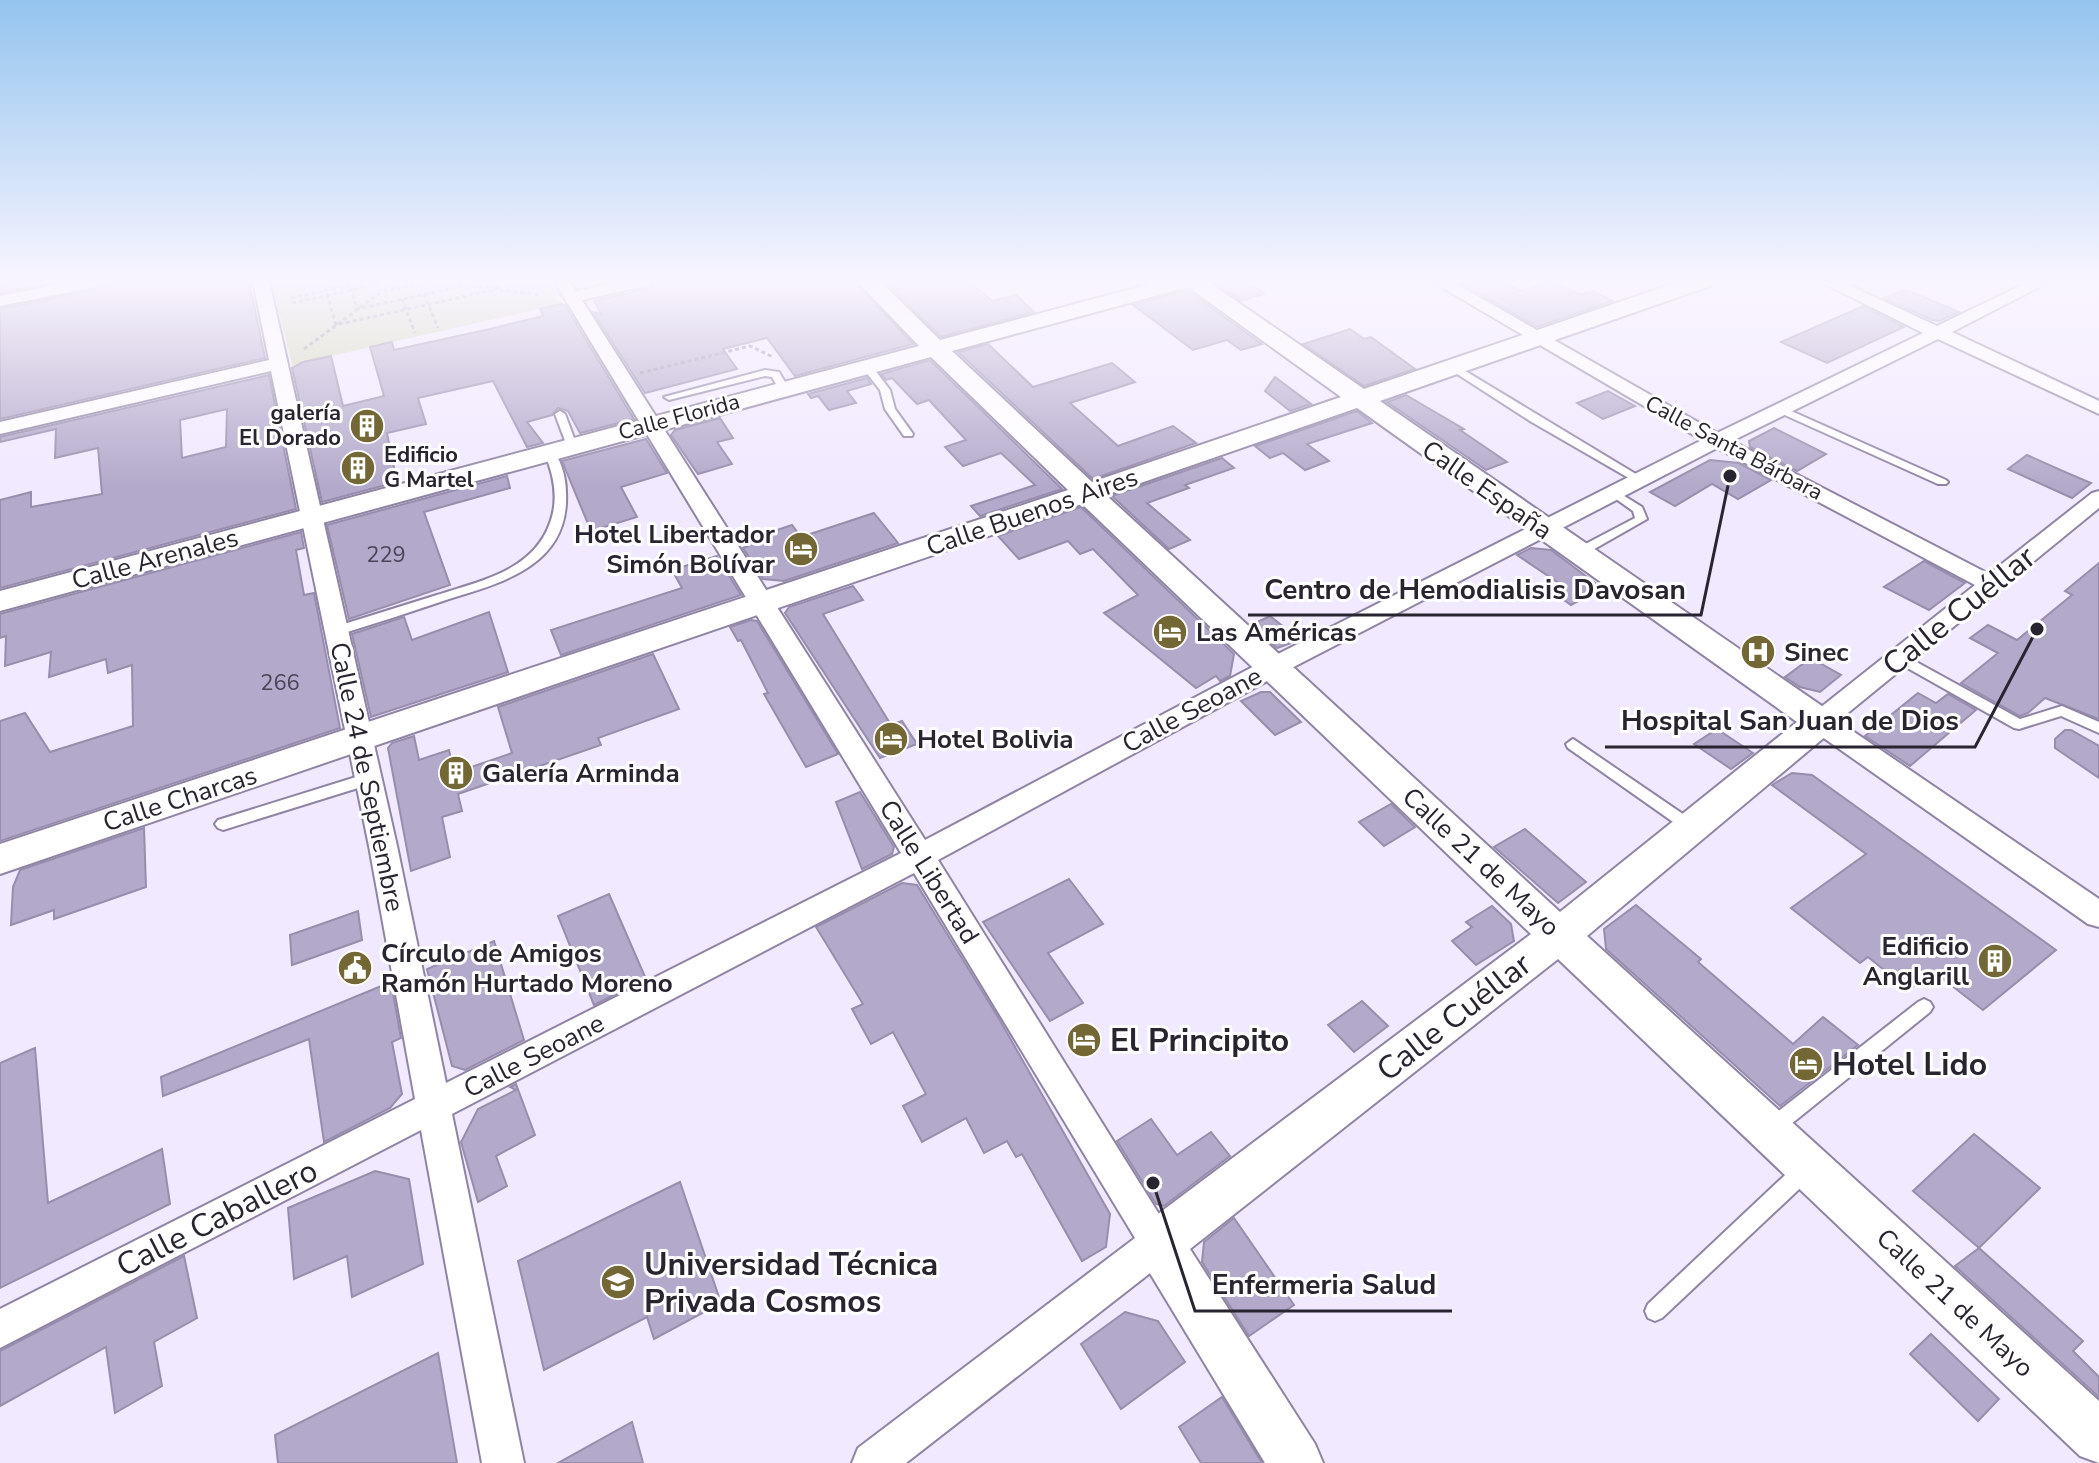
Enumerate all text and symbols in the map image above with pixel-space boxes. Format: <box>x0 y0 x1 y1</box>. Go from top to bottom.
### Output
street label: Calle Florida <box>615 386 743 448</box>
street label: Calle Santa Bárbara <box>1640 388 1828 508</box>
place label: galería El Dorado <box>239 398 341 453</box>
building icon: galería El Dorado <box>348 407 386 445</box>
street label: Calle España <box>1415 432 1559 548</box>
place label: Edificio G Martel <box>384 440 474 495</box>
building icon: Edificio G Martel <box>339 449 377 487</box>
street label: Calle Buenos Aires <box>922 459 1142 565</box>
place label: Hotel Libertador Simón Bolívar <box>574 517 776 582</box>
street label: Calle Arenales <box>68 520 242 598</box>
hotel icon: Hotel Libertador Simón Bolívar <box>782 530 820 568</box>
street label: Calle Cuéllar <box>1873 536 2045 686</box>
house number: 229 <box>366 540 406 570</box>
callout: Centro de Hemodialisis Davosan <box>1248 563 1701 615</box>
text: Centro de Hemodialisis Davosan <box>1264 571 1686 609</box>
hotel icon: Las Américas <box>1151 613 1189 651</box>
place label: Las Américas <box>1196 615 1357 650</box>
hospital icon: Sinec <box>1739 633 1777 671</box>
place label: Sinec <box>1784 635 1849 670</box>
street label: Calle 24 de Septiembre <box>321 639 413 915</box>
street label: Calle Seoane <box>1116 659 1268 761</box>
house number: 266 <box>260 668 300 698</box>
callout: Hospital San Juan de Dios <box>1605 695 1975 747</box>
text: Hospital San Juan de Dios <box>1621 702 1959 740</box>
hotel icon: Hotel Bolivia <box>872 720 910 758</box>
place label: Hotel Bolivia <box>917 722 1074 757</box>
building icon: Galería Arminda <box>437 754 475 792</box>
place label: Galería Arminda <box>482 756 680 791</box>
street label: Calle Charcas <box>98 758 262 840</box>
street label: Calle 21 de Mayo <box>1395 780 1567 944</box>
street label: Calle Libertad <box>871 793 987 951</box>
place label: Edificio Anglarill <box>1863 929 1970 994</box>
place label: Círculo de Amigos Ramón Hurtado Moreno <box>381 936 673 1001</box>
building icon: Edificio Anglarill <box>1976 942 2014 980</box>
street label: Calle Cuéllar <box>1368 943 1541 1091</box>
public building icon: Círculo de Amigos Ramón Hurtado Moreno <box>336 949 374 987</box>
street label: Calle Seoane <box>458 1006 610 1106</box>
place label: El Principito <box>1110 1019 1289 1062</box>
hotel icon: El Principito <box>1065 1021 1103 1059</box>
place label: Hotel Lido <box>1832 1043 1987 1086</box>
hotel icon: Hotel Lido <box>1787 1045 1825 1083</box>
street label: Calle Caballero <box>109 1149 325 1287</box>
street label: Calle 21 de Mayo <box>1869 1221 2041 1385</box>
place label: Universidad Técnica Privada Cosmos <box>644 1243 938 1323</box>
callout: Enfermeria Salud <box>1195 1259 1452 1311</box>
school or university icon: Universidad Técnica Privada Cosmos <box>599 1263 637 1301</box>
text: Enfermeria Salud <box>1212 1266 1436 1304</box>

